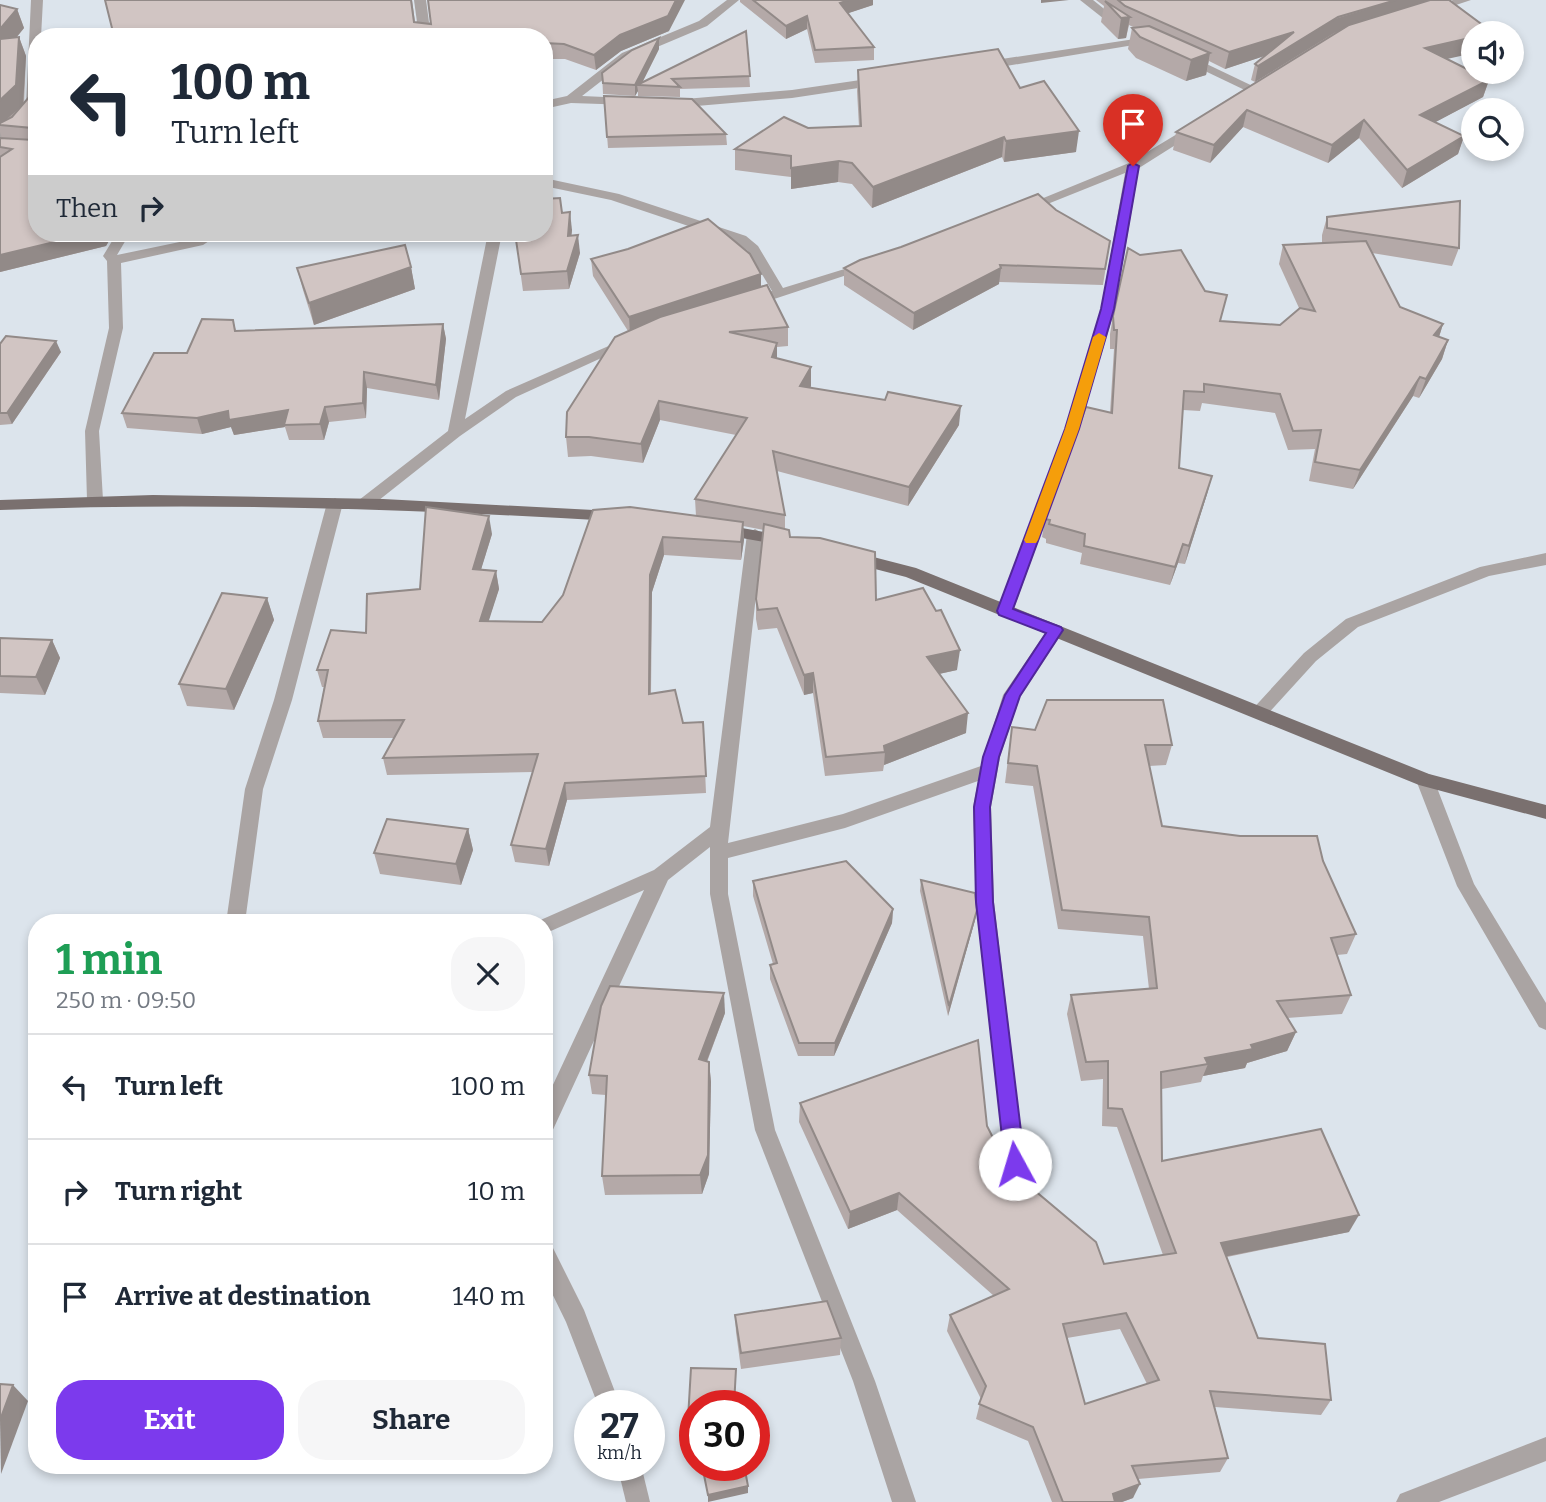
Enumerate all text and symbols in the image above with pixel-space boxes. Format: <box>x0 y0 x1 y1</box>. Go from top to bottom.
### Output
map controls <box>1461 21 1524 161</box>
button: sound <box>1461 21 1524 84</box>
text: 100 m <box>171 53 310 112</box>
icon: left <box>56 56 147 147</box>
pin <box>1103 94 1163 166</box>
button: search <box>1461 98 1524 161</box>
icon: arrive <box>1114 105 1152 143</box>
text: Turn left <box>171 113 299 151</box>
icon: right <box>132 189 170 227</box>
text: Then <box>56 193 118 224</box>
text: 1 min <box>56 935 162 985</box>
button: close <box>451 937 525 1011</box>
text: 250 m · 09:50 <box>56 986 196 1014</box>
icon: left <box>56 1068 94 1106</box>
text: Turn left <box>115 1071 223 1102</box>
text: 100 m <box>451 1071 525 1102</box>
position arrow <box>978 1127 1052 1201</box>
icon: right <box>56 1173 94 1211</box>
text: Turn right <box>115 1176 242 1207</box>
text: 10 m <box>468 1176 525 1207</box>
icon: arrive <box>56 1278 94 1316</box>
text: Arrive at destination <box>115 1281 370 1312</box>
text: 140 m <box>453 1281 525 1312</box>
button: Exit <box>56 1380 284 1460</box>
button: Share <box>298 1380 525 1460</box>
speed limit sign: 30 <box>679 1390 770 1481</box>
text: 27 <box>600 1405 639 1447</box>
text: km/h <box>597 1442 642 1464</box>

